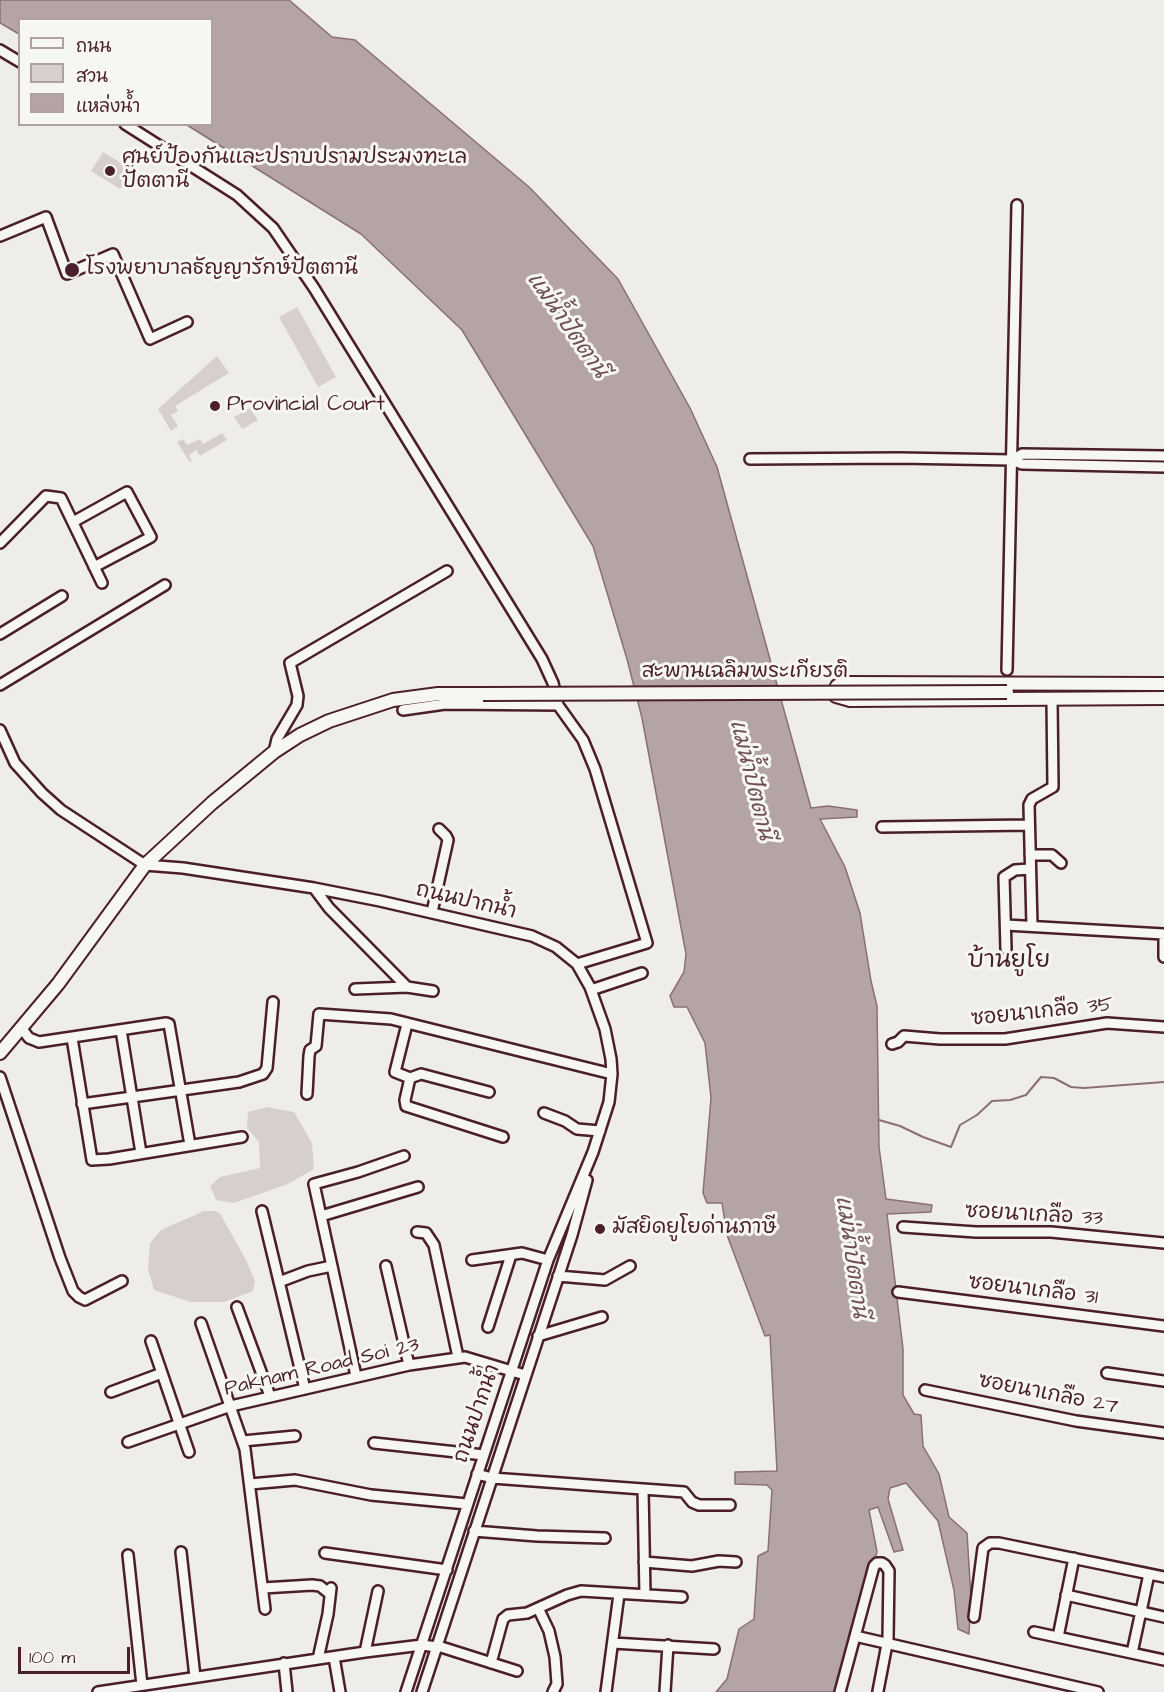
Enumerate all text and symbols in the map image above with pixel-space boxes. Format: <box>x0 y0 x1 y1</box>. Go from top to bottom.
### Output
legend <box>18 18 213 126</box>
text: ถนน <box>76 34 111 59</box>
text: สวน <box>76 64 108 89</box>
text: แหล่งน้ำ <box>76 94 140 119</box>
place label: ศูนย์ป้องกันและปราบปรามประมงทะเล ปัตตานี <box>122 146 467 196</box>
marker: ศูนย์ป้องกันและปราบปรามประมงทะเล ปัตตานี <box>103 164 117 178</box>
place label: โรงพยาบาลธัญญารักษ์ปัตตานี <box>86 257 358 283</box>
marker: โรงพยาบาลธัญญารักษ์ปัตตานี <box>63 261 81 279</box>
water label: แม่น้ำปัตตานี <box>520 268 612 384</box>
place label: Provincial Court <box>227 393 385 419</box>
marker: Provincial Court <box>208 399 222 413</box>
street label: สะพานเฉลิมพระเกียรติ <box>642 660 848 686</box>
water label: แม่น้ำปัตตานี <box>722 717 778 843</box>
street label: ถนนปากน้ำ <box>413 878 519 926</box>
district label: บ้านยูโย <box>968 948 1050 976</box>
street label: ซอยนาเกลือ 35 <box>970 993 1114 1033</box>
water label: แม่น้ำปัตตานี <box>828 1194 872 1320</box>
street label: ซอยนาเกลือ 33 <box>964 1200 1104 1232</box>
place label: มัสยิดยูโยด่านภาษี <box>612 1216 776 1242</box>
marker: มัสยิดยูโยด่านภาษี <box>593 1222 607 1236</box>
street label: ซอยนาเกลือ 31 <box>967 1271 1099 1311</box>
street label: Paknam Road Soi 23 <box>222 1333 422 1403</box>
street label: ถนนปากน้ำ <box>449 1361 507 1467</box>
street label: ซอยนาเกลือ 27 <box>976 1369 1120 1421</box>
scale bar <box>21 1635 134 1673</box>
text: 100 m <box>29 1645 75 1670</box>

